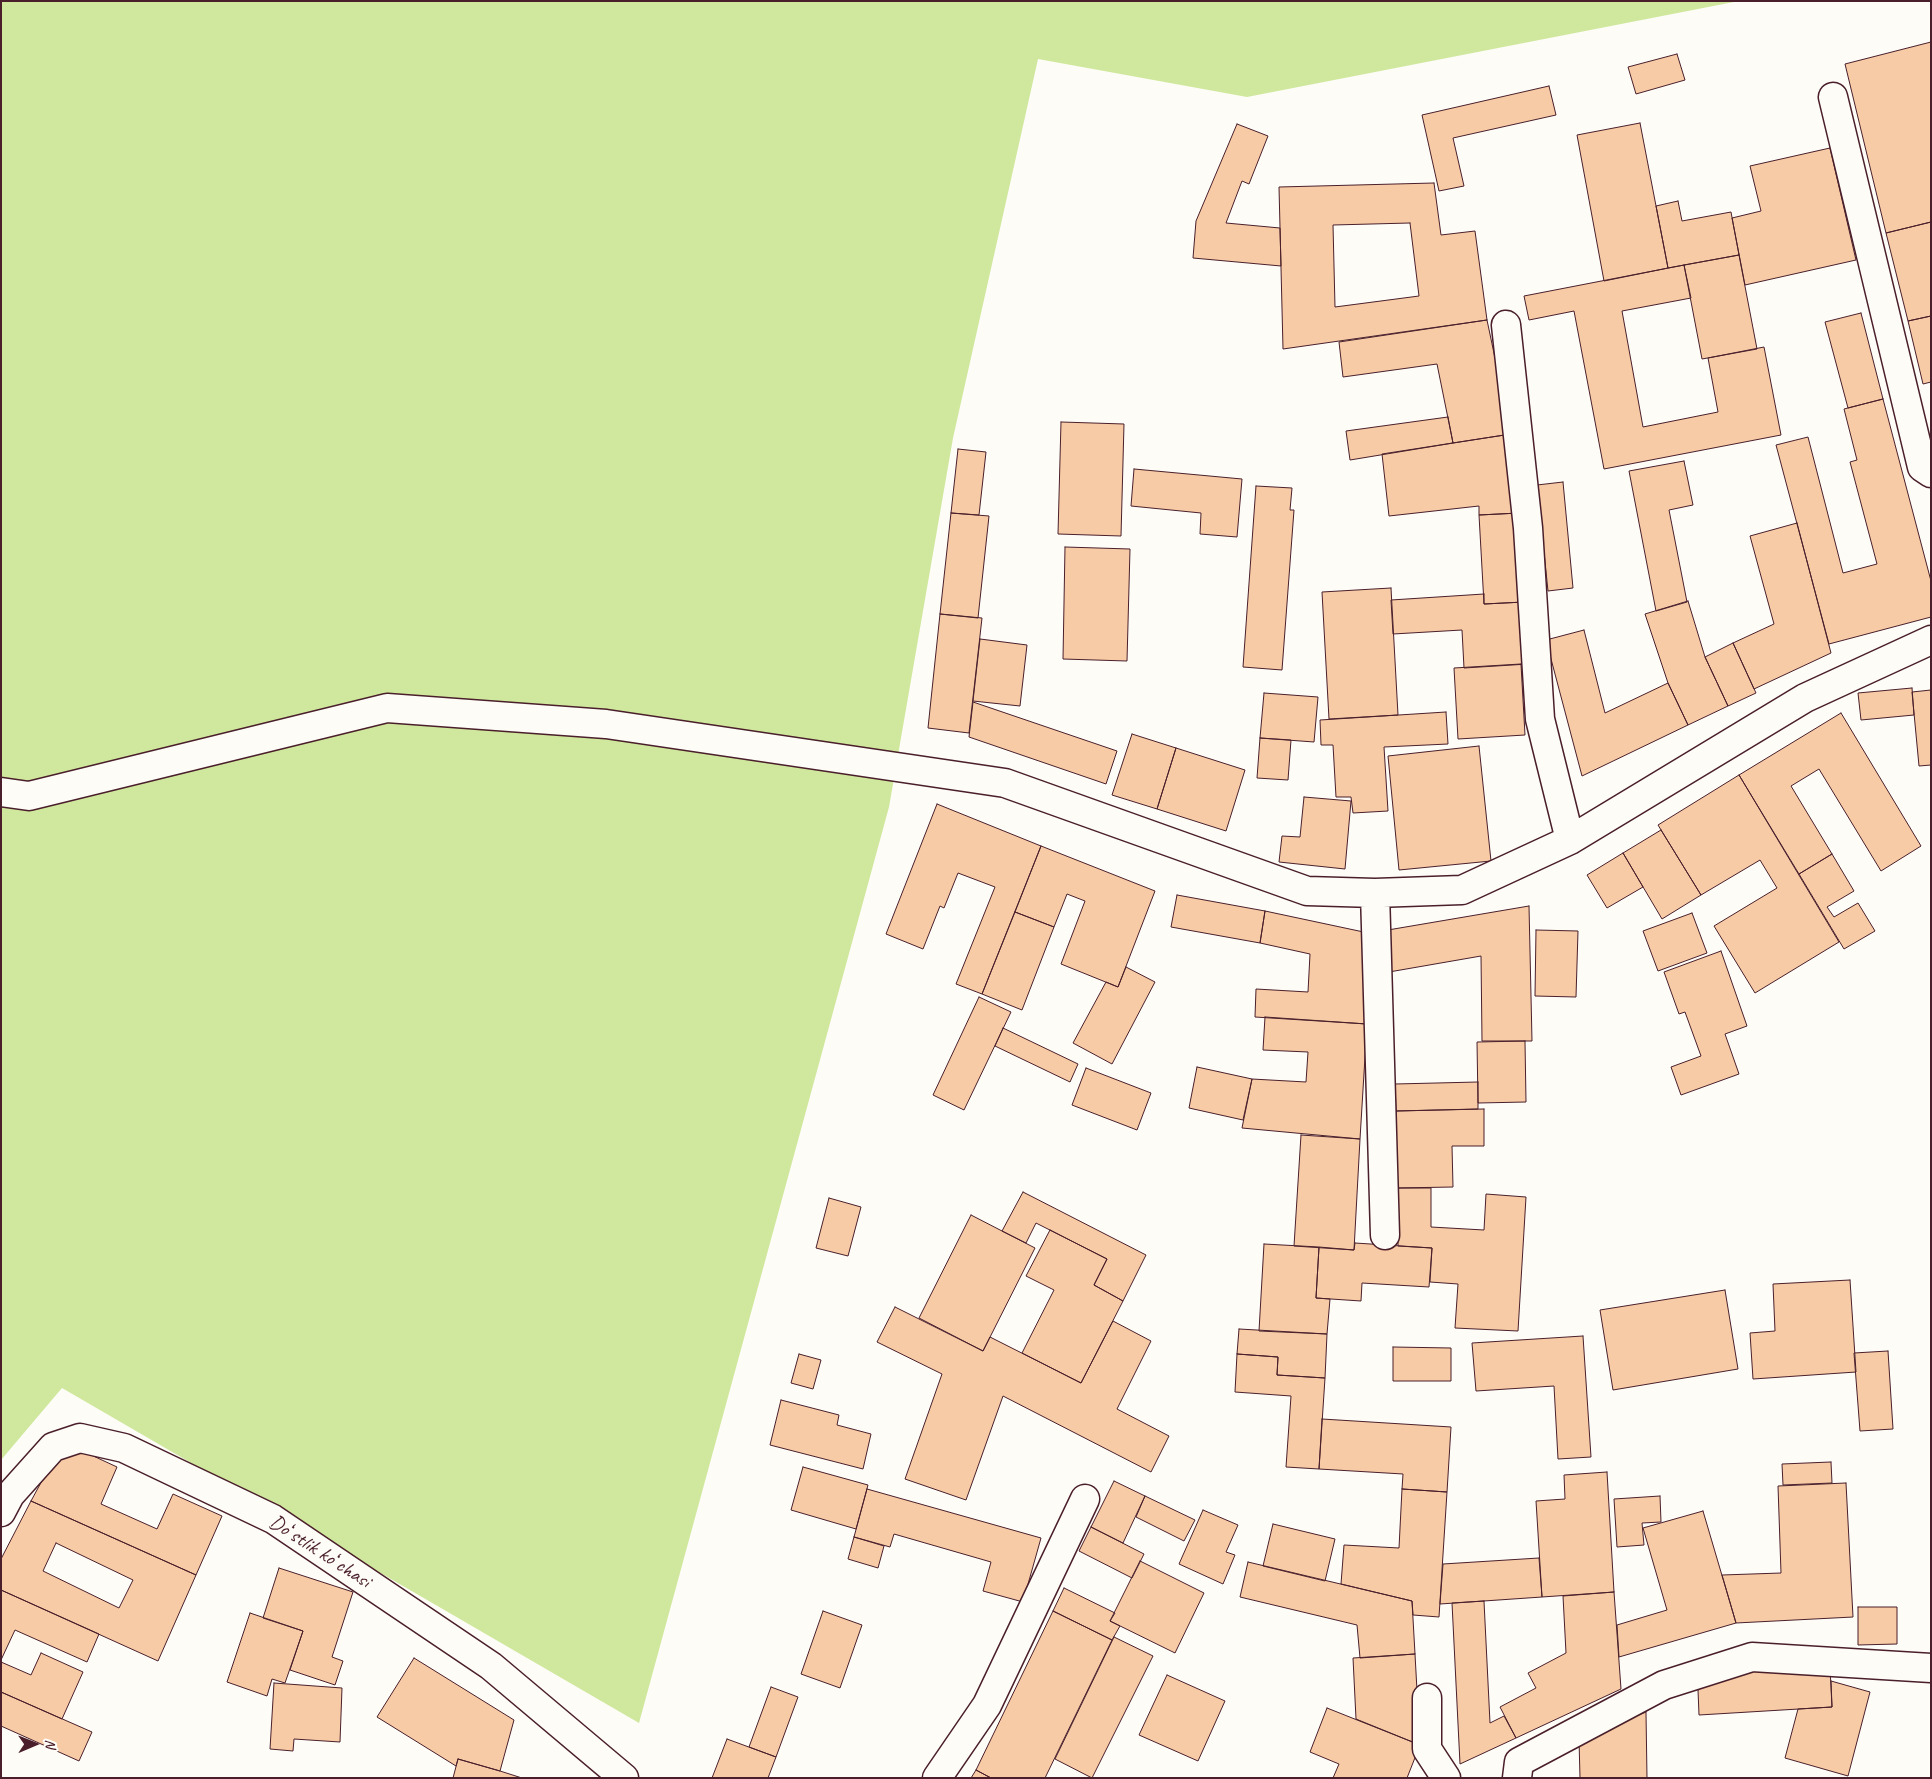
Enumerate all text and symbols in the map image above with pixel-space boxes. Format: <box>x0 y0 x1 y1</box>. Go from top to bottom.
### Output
street label: Doʻstlik koʻchasi <box>265 1510 375 1594</box>
north arrow <box>10 1719 60 1769</box>
text: N <box>42 1739 59 1748</box>

